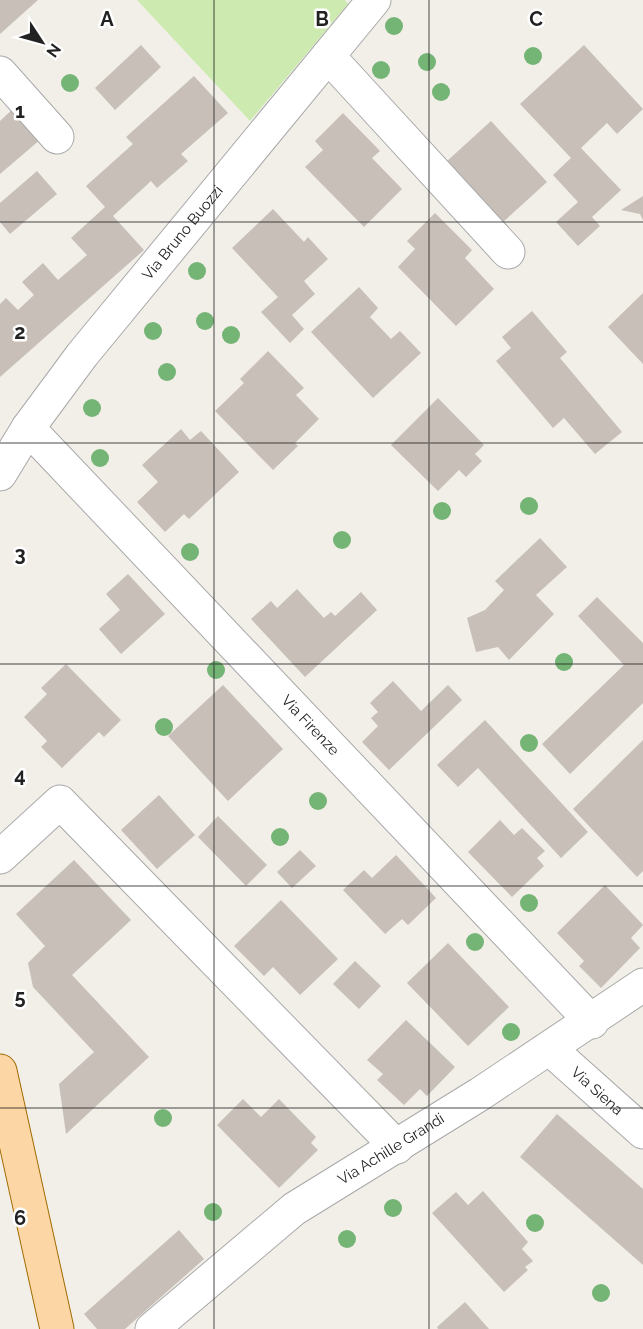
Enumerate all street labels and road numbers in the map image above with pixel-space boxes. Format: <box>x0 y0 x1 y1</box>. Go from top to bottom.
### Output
street label: Via Bruno Buozzi <box>138 182 227 284</box>
street label: Via Firenze <box>278 691 343 759</box>
street label: Via Siena <box>567 1063 627 1119</box>
street label: Via Achille Grandi <box>335 1109 447 1189</box>

